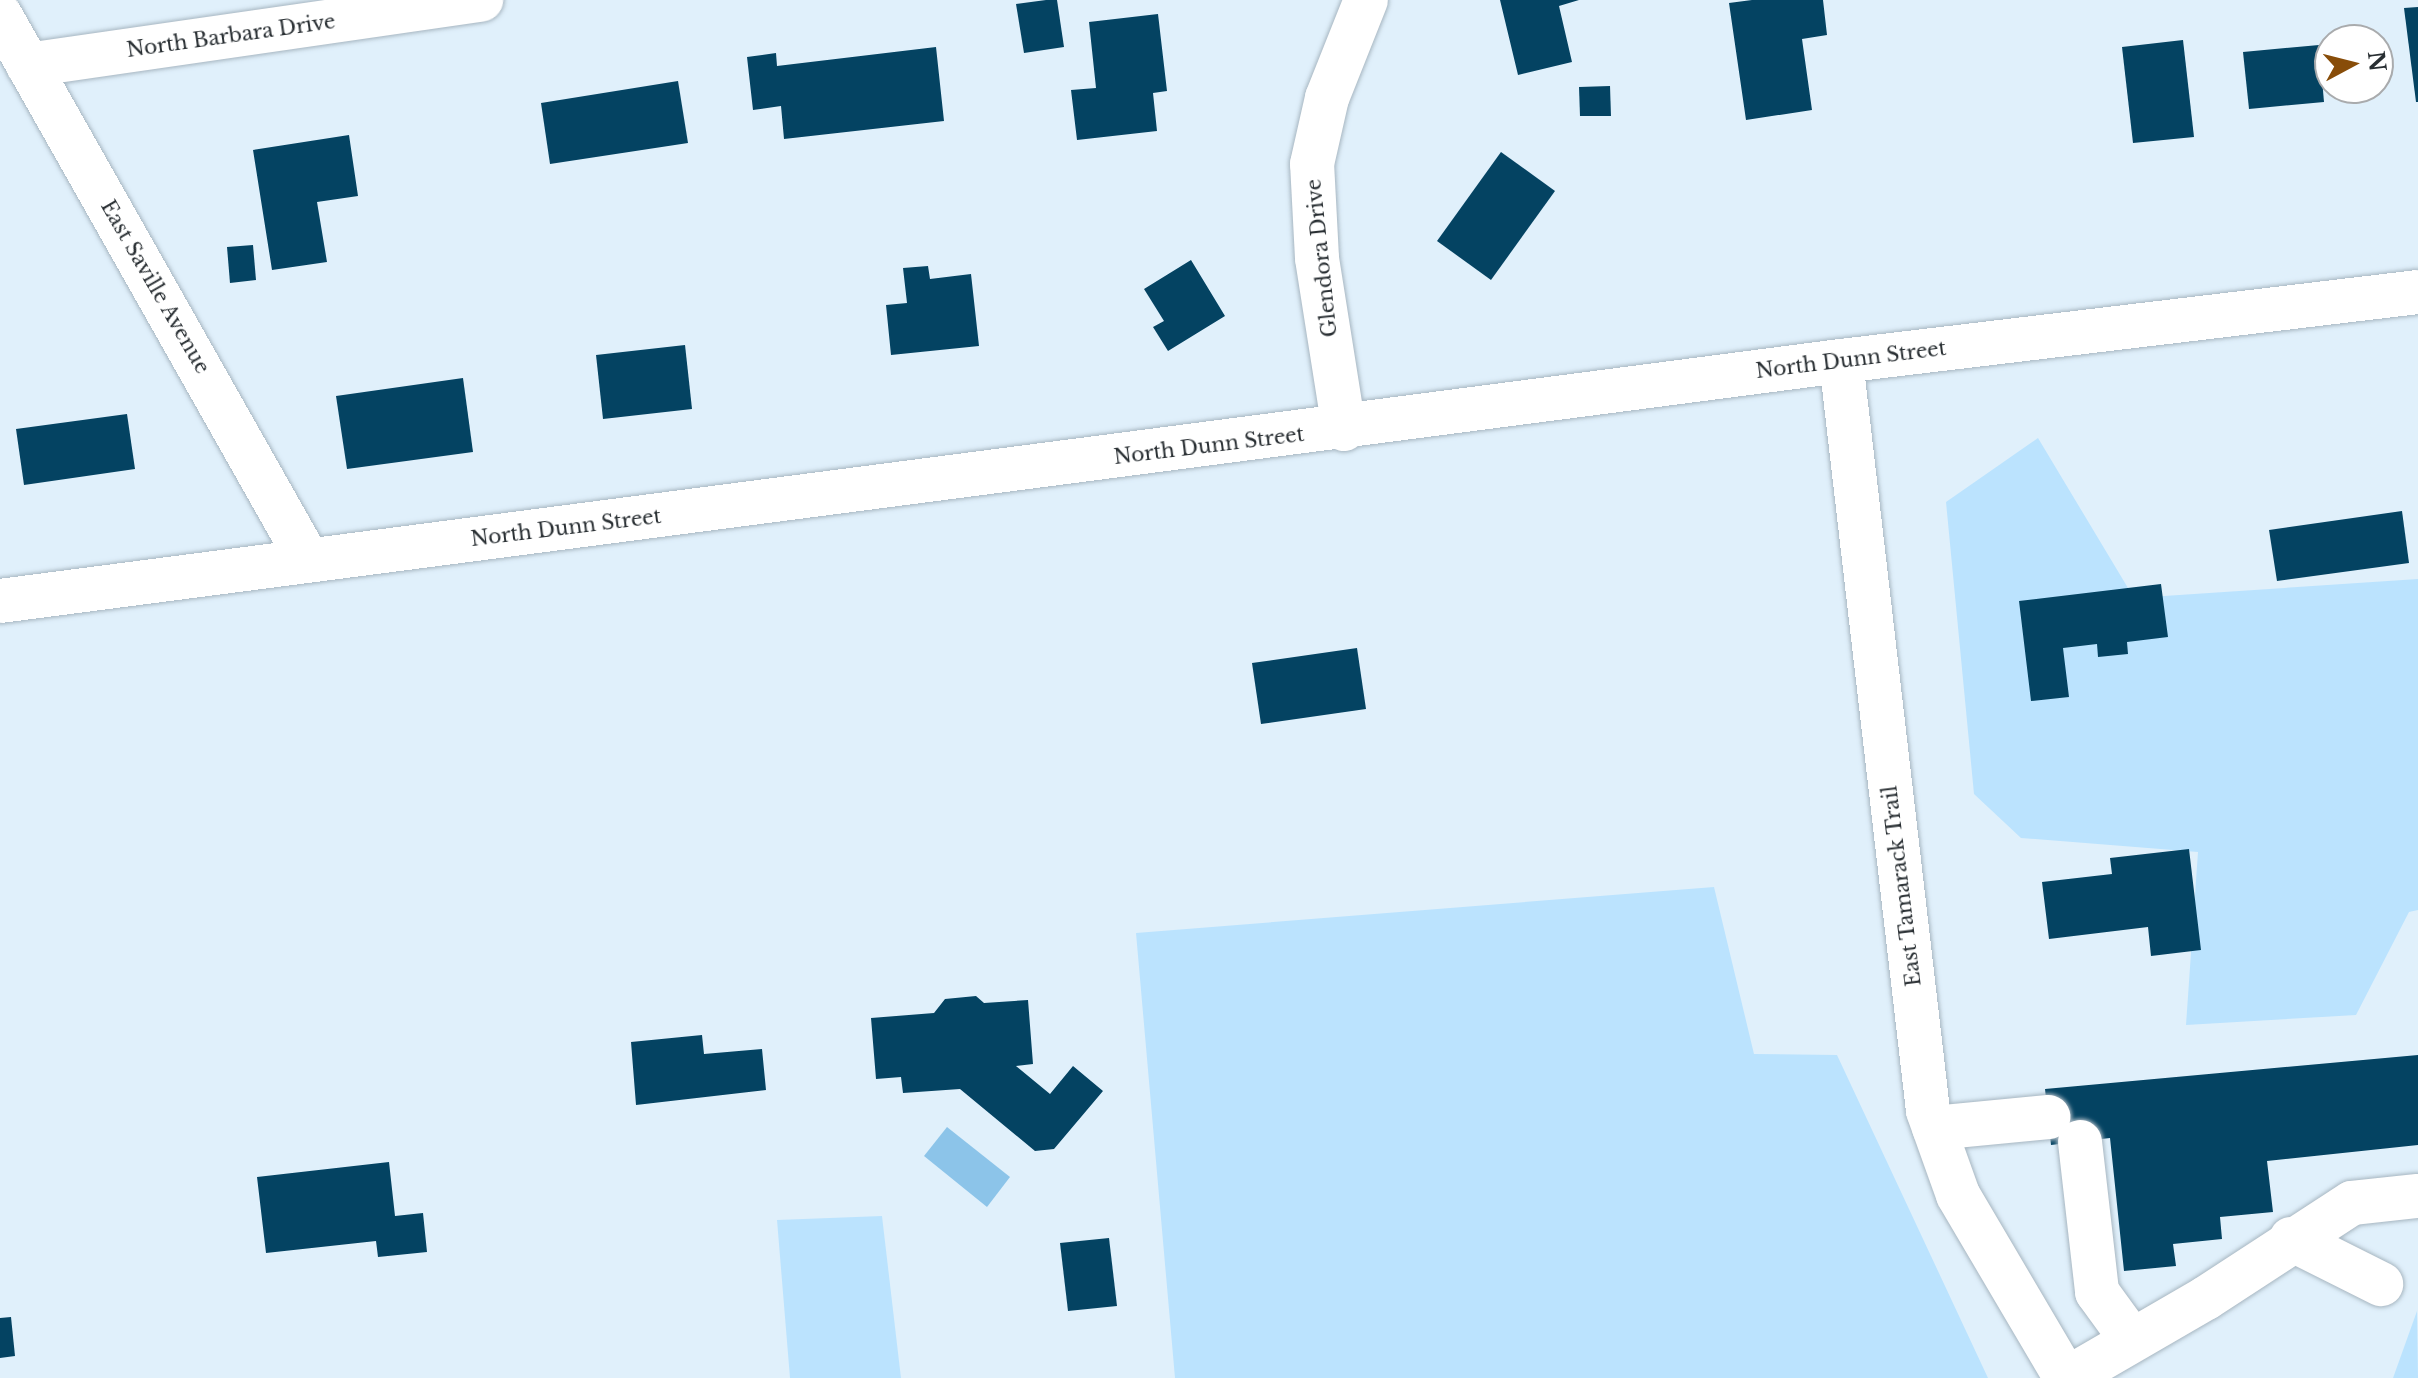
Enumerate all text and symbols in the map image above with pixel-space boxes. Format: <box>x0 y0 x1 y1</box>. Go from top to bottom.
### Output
street label: North Barbara Drive <box>125 9 337 63</box>
north arrow <box>2314 24 2394 104</box>
text: N <box>2362 49 2391 73</box>
street label: Glendora Drive <box>1302 178 1342 338</box>
street label: East Saville Avenue <box>95 196 215 378</box>
street label: North Dunn Street <box>1754 336 1948 384</box>
street label: North Dunn Street <box>1112 422 1306 470</box>
street label: North Dunn Street <box>469 504 663 552</box>
street label: East Tamarack Trail <box>1878 784 1926 988</box>

